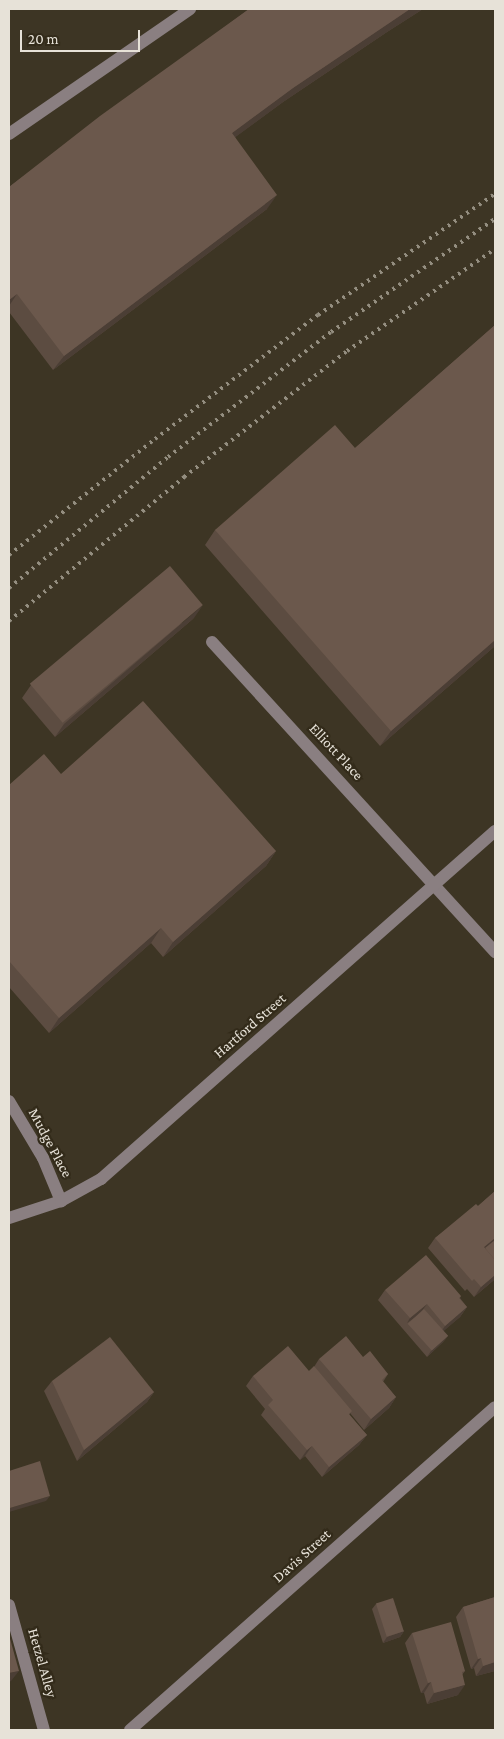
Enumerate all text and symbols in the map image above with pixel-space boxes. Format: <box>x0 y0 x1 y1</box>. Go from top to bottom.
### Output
scale bar <box>22 20 142 52</box>
text: 20 m <box>28 31 59 47</box>
street label: Elliott Place <box>305 720 367 784</box>
street label: Hartford Street <box>210 990 290 1062</box>
street label: Mudge Place <box>24 1105 76 1181</box>
street label: Davis Street <box>269 1525 335 1587</box>
street label: Hetzel Alley <box>24 1626 60 1700</box>

